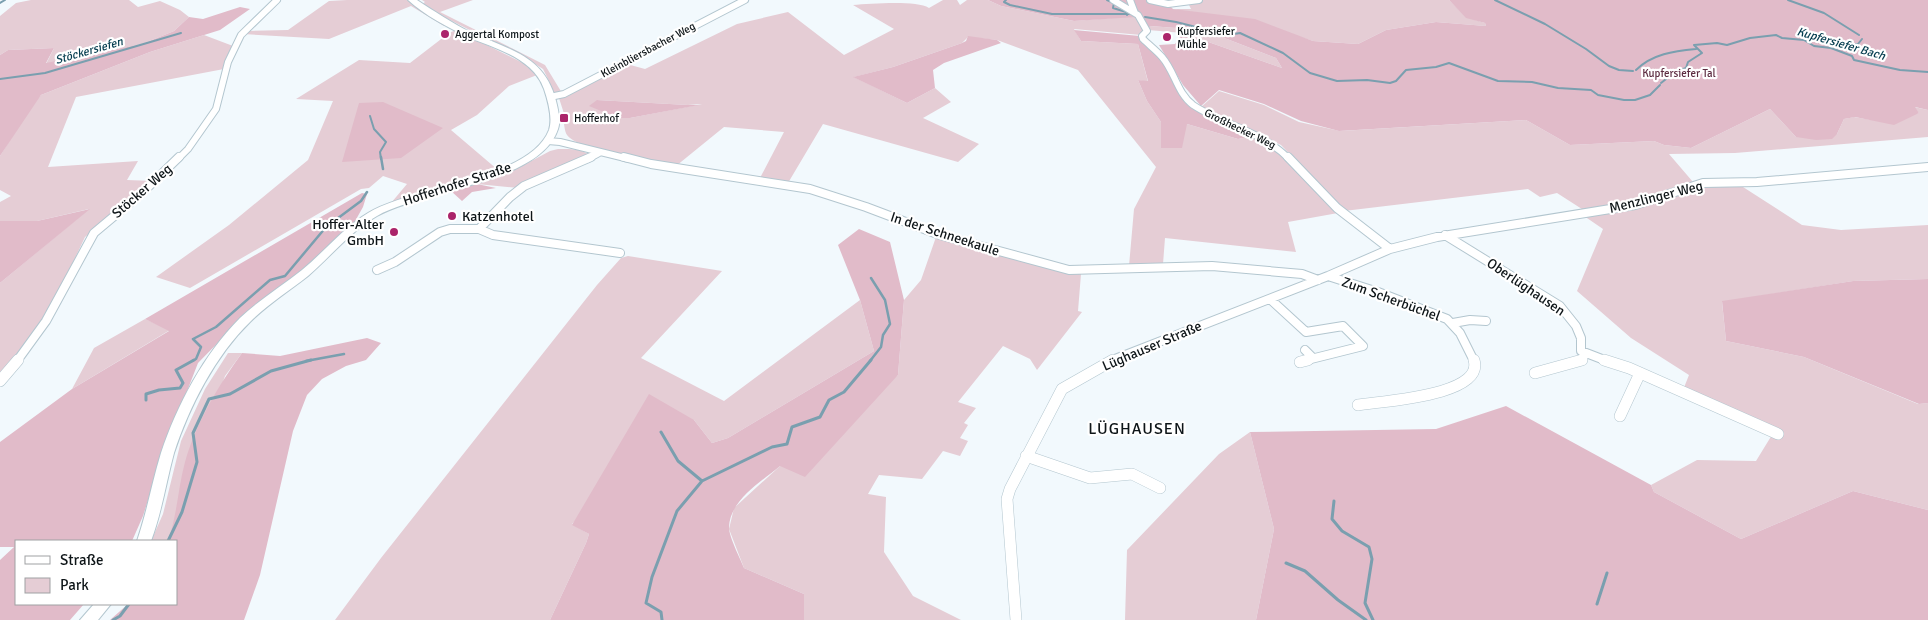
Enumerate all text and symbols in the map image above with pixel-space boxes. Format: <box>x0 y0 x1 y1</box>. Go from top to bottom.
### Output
street label: Kleinbliersbacher Weg <box>598 19 698 80</box>
water label: Kupfersiefer Bach <box>1795 24 1887 64</box>
place label: Kupfersiefer Mühle <box>1177 25 1235 51</box>
marker: Aggertal Kompost <box>439 28 451 40</box>
place label: Aggertal Kompost <box>455 28 539 41</box>
marker: Kupfersiefer Mühle <box>1161 31 1173 43</box>
water label: Stöckersiefen <box>53 34 125 68</box>
park label: Kupfersiefer Tal <box>1642 67 1716 80</box>
street label: Großhecker Weg <box>1202 106 1278 152</box>
marker: Hofferhof <box>558 112 570 124</box>
place label: Hofferhof <box>574 112 620 125</box>
street label: Hofferhofer Straße <box>401 158 513 210</box>
street label: Stöcker Weg <box>108 160 176 222</box>
street label: Menzlinger Weg <box>1607 177 1705 217</box>
place label: Katzenhotel <box>462 208 534 225</box>
street label: In der Schneekaule <box>888 208 1002 260</box>
marker: Katzenhotel <box>446 210 458 222</box>
place label: Hoffer-Alter GmbH <box>312 216 385 249</box>
marker: Hoffer-Alter GmbH <box>388 226 400 238</box>
street label: Oberlüghausen <box>1484 255 1568 319</box>
street label: Zum Scherbüchel <box>1339 273 1443 325</box>
street label: Lüghauser Straße <box>1100 317 1204 375</box>
district label: LÜGHAUSEN <box>1088 419 1186 439</box>
legend <box>15 540 178 605</box>
text: Straße <box>60 551 104 569</box>
text: Park <box>60 576 89 594</box>

